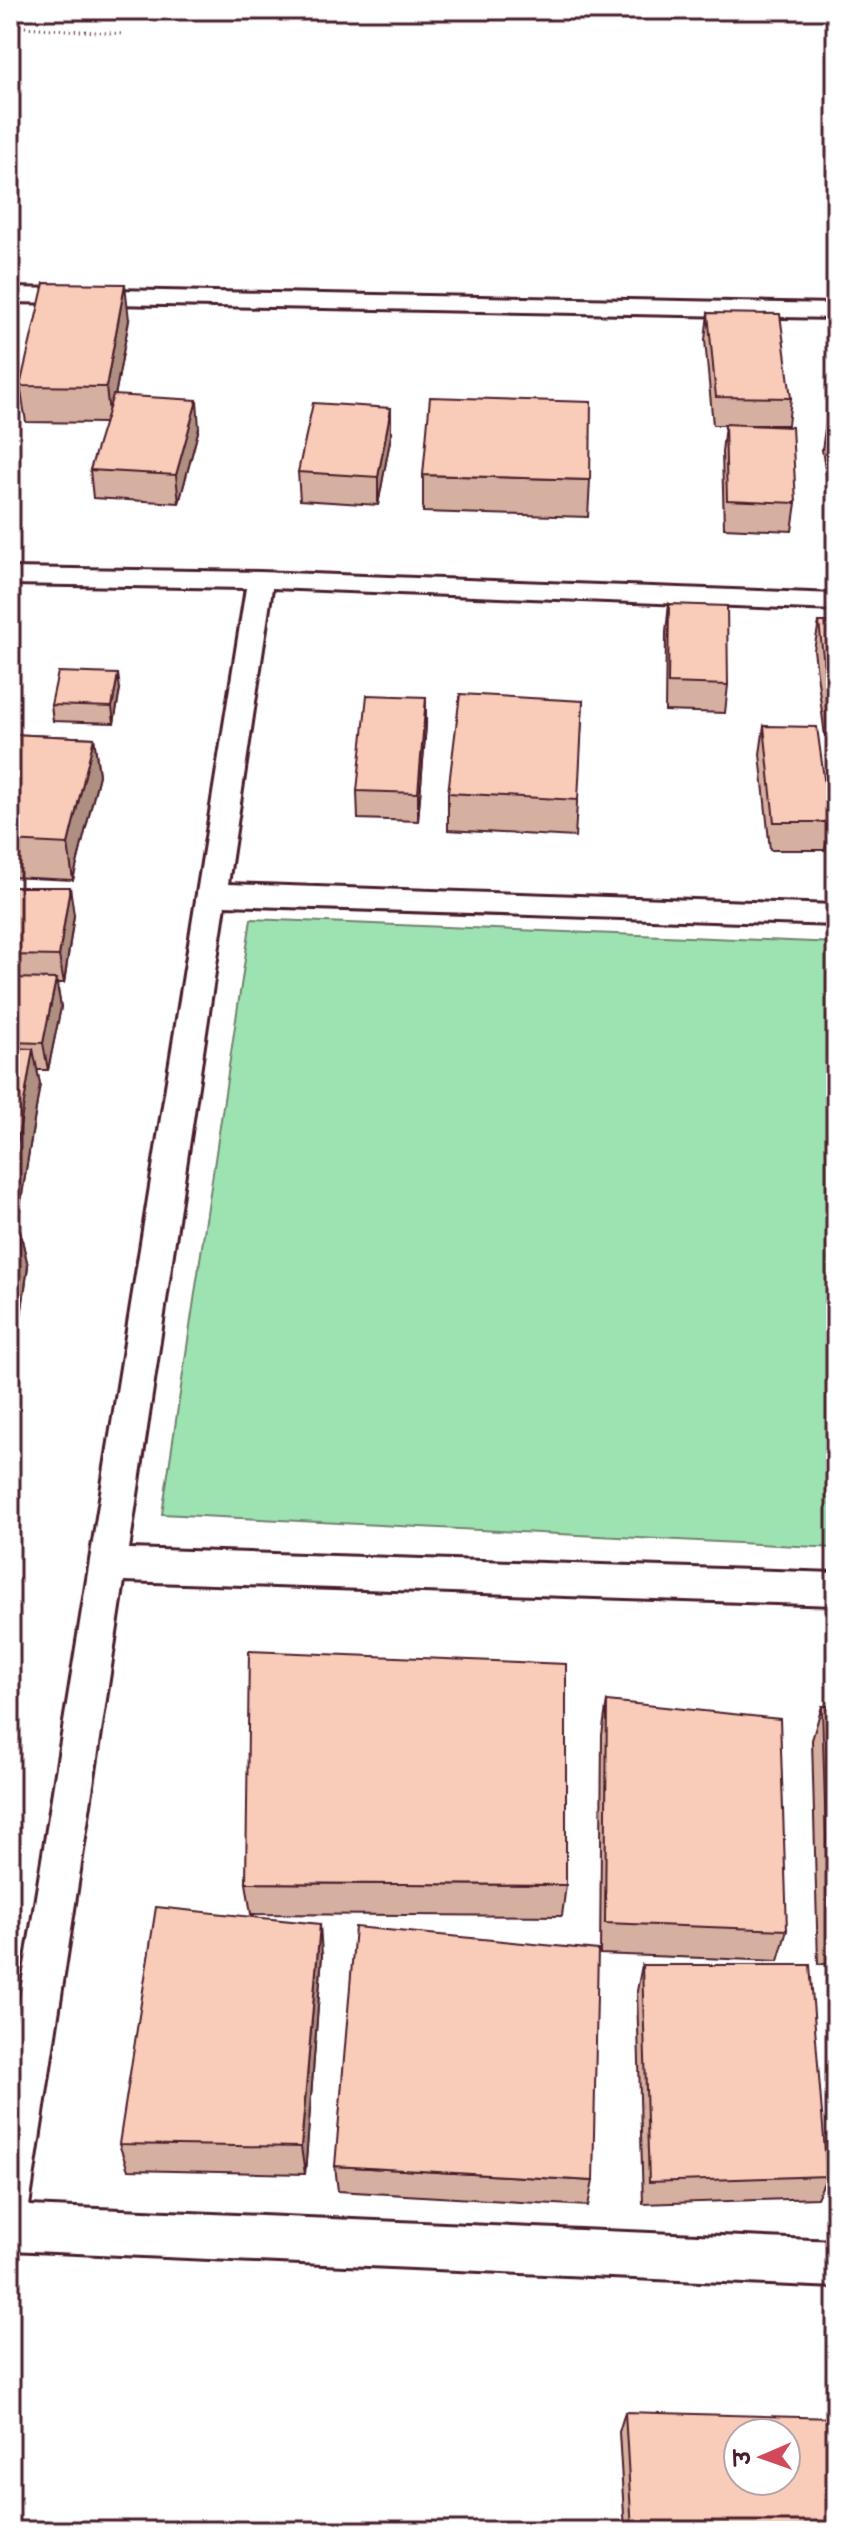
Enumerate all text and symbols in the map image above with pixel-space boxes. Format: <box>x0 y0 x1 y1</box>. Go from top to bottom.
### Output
north arrow <box>722 2417 802 2497</box>
text: उ <box>733 2447 759 2467</box>

